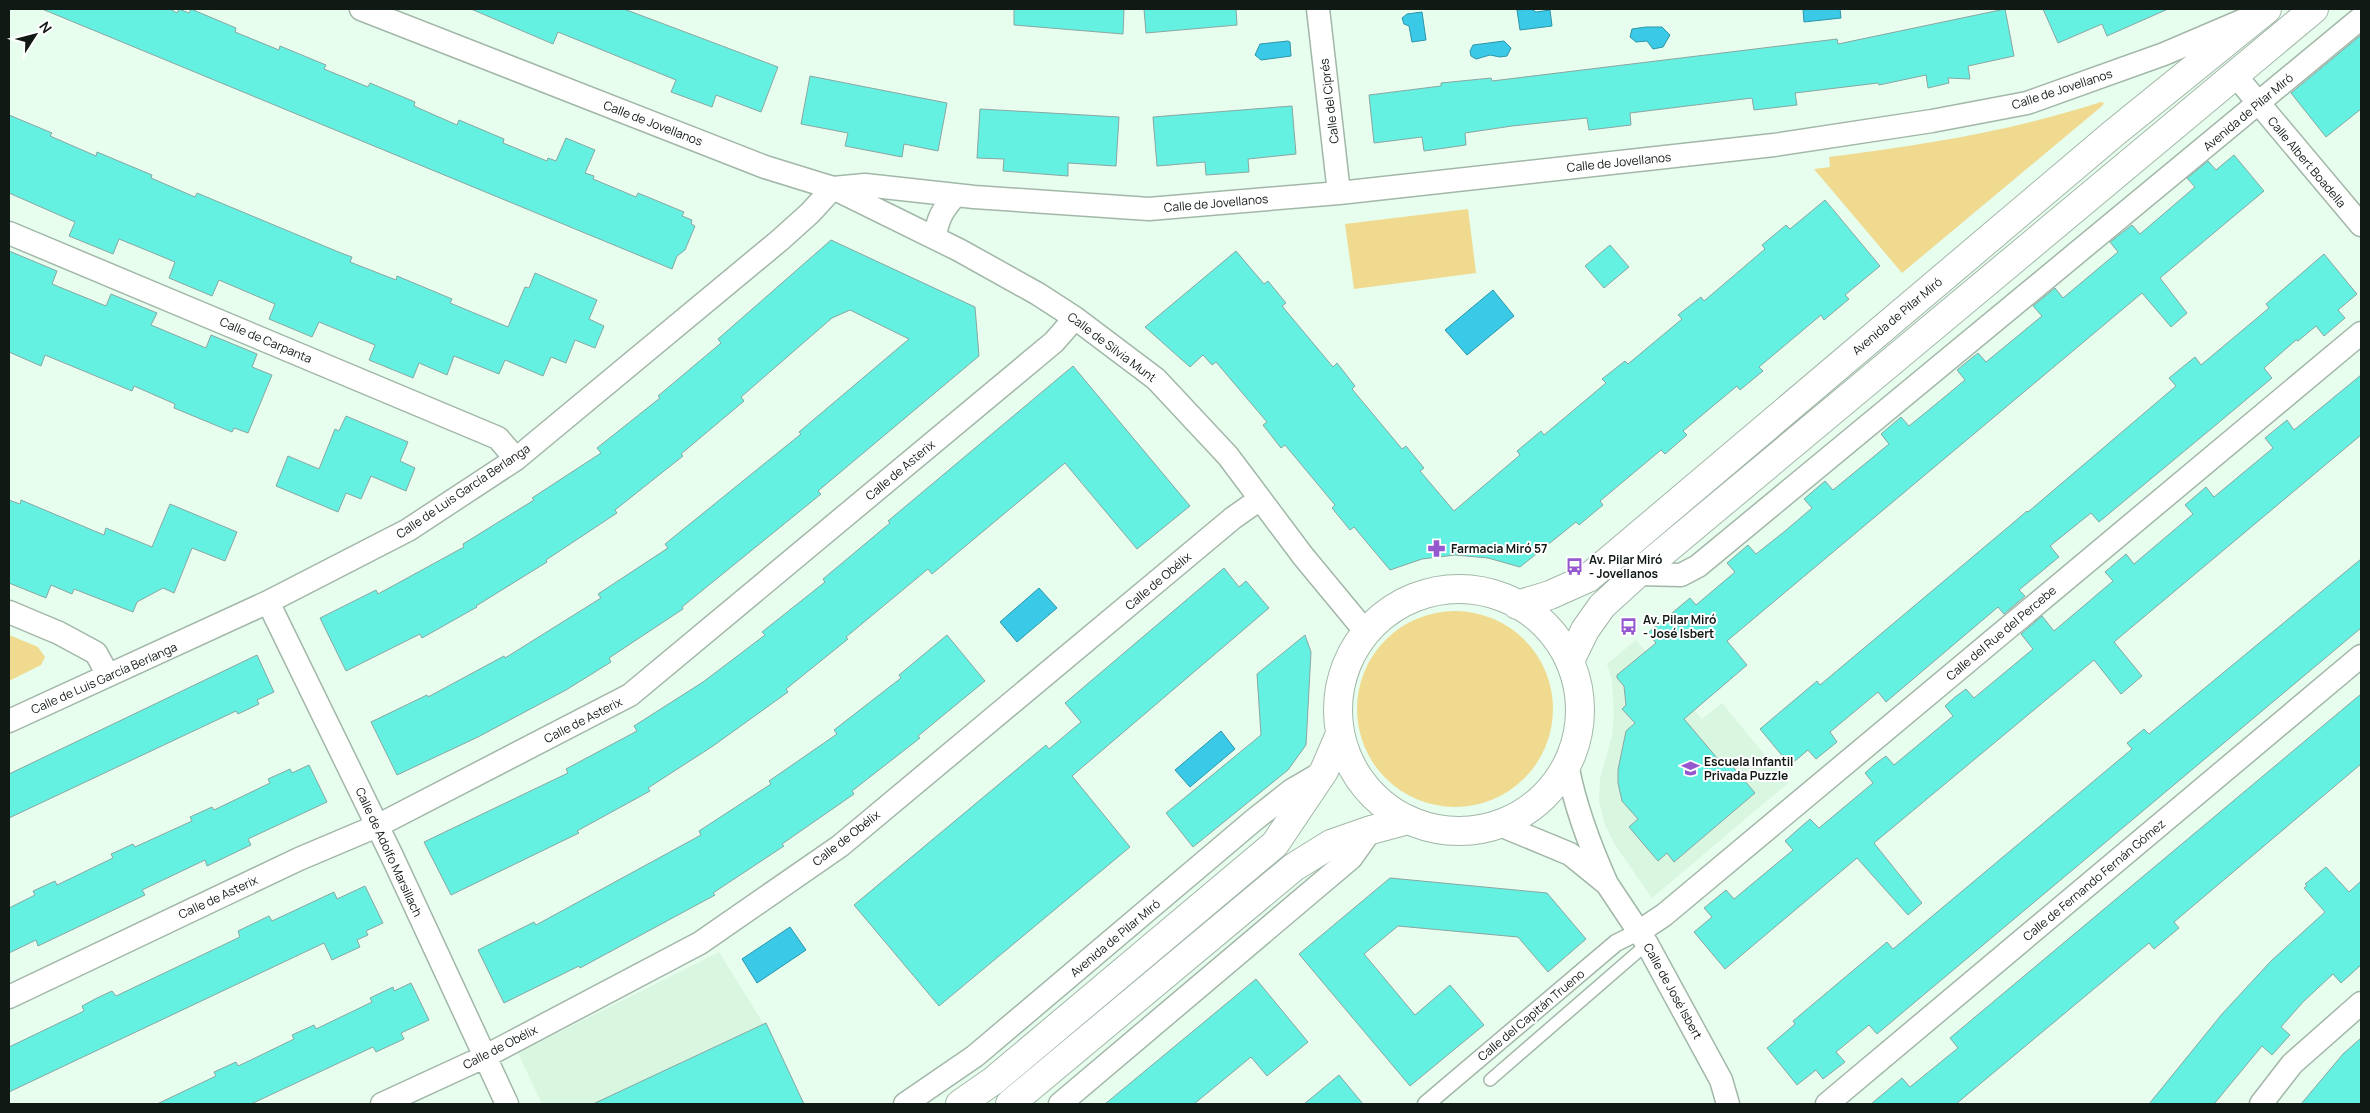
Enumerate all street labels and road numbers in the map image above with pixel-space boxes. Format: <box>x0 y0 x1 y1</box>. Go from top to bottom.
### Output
street label: Calle del Ciprés <box>1315 57 1343 145</box>
street label: Calle de Jovellanos <box>2010 65 2114 113</box>
street label: Avenida de Pilar Miró <box>2199 69 2297 155</box>
street label: Calle de Jovellanos <box>601 96 705 150</box>
street label: Calle Albert Boadella <box>2264 113 2350 211</box>
street label: Calle de Jovellanos <box>1566 148 1672 176</box>
street label: Calle de Jovellanos <box>1163 190 1269 216</box>
street label: Avenida de Pilar Miró <box>1848 273 1946 359</box>
street label: Calle de Silvia Munt <box>1064 308 1160 386</box>
street label: Calle de Carpanta <box>217 313 315 367</box>
street label: Calle de Asterix <box>862 436 939 504</box>
street label: Calle de Luis García Berlanga <box>393 440 533 542</box>
street label: Calle de Obélix <box>1121 548 1195 614</box>
street label: Calle del Rue del Percebe <box>1942 582 2060 684</box>
street label: Calle de Luis García Berlanga <box>28 638 180 718</box>
street label: Calle de Asterix <box>541 693 626 747</box>
street label: Calle de Adolfo Marsillach <box>352 785 426 919</box>
street label: Calle de Obélix <box>809 806 884 870</box>
street label: Calle de Fernando Fernán Gómez <box>2019 815 2169 945</box>
street label: Calle de Asterix <box>176 871 261 923</box>
street label: Avenida de Pilar Miró <box>1066 895 1164 981</box>
street label: Calle de José Isbert <box>1640 940 1707 1042</box>
street label: Calle del Capitán Trueno <box>1474 965 1588 1065</box>
street label: Calle de Obélix <box>460 1021 541 1073</box>

